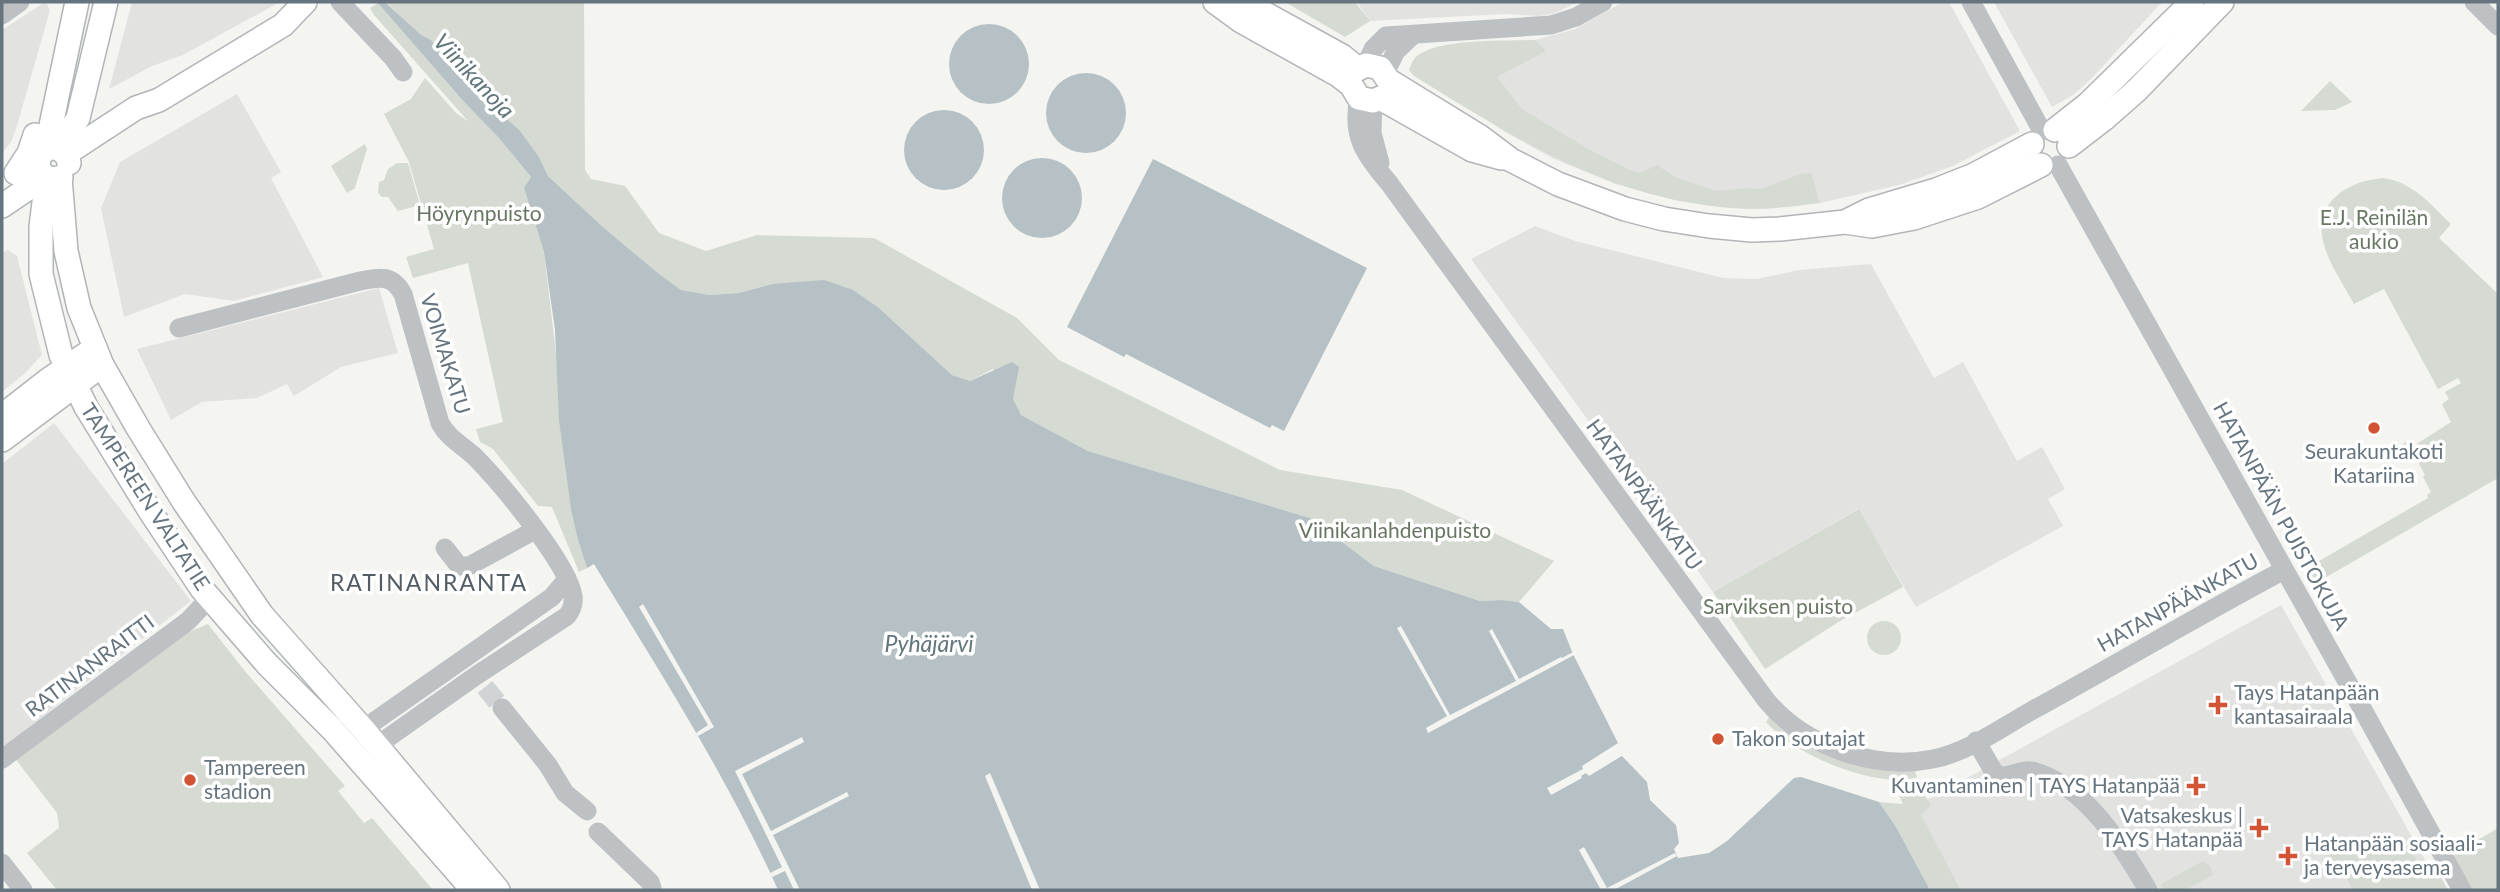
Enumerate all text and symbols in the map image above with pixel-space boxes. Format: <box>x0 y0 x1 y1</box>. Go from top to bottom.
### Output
water label: Viinikanoja <box>428 27 521 124</box>
park label: Höyrynpuisto <box>416 200 542 225</box>
park label: E.J. Reinilän aukio <box>2320 204 2428 253</box>
street label: VOIMAKATU <box>416 290 477 417</box>
street label: HATANPÄÄN PUISTOKUJA <box>2209 397 2356 634</box>
street label: TAMPEREEN VALTATIE <box>77 398 216 594</box>
street label: HATANPÄÄNKATU <box>1582 414 1708 574</box>
marker: Seurakuntakoti Katariina <box>2366 420 2382 436</box>
place label: Seurakuntakoti Katariina <box>2305 438 2443 487</box>
park label: Viinikanlahdenpuisto <box>1299 517 1491 542</box>
street label: HATANPÄÄNKATU <box>2092 547 2262 656</box>
district label: RATINANRANTA <box>330 568 528 596</box>
park label: Sarviksen puisto <box>1703 593 1853 618</box>
street label: RATINANRAITTI <box>20 608 158 721</box>
water label: Pyhäjärvi <box>884 629 974 657</box>
place label: Tays Hatanpään kantasairaala <box>2234 679 2379 728</box>
marker: Tays Hatanpään kantasairaala <box>2208 695 2228 715</box>
place label: Takon soutajat <box>1732 725 1866 750</box>
marker: Takon soutajat <box>1710 731 1726 747</box>
place label: Tampereen stadion <box>204 754 306 803</box>
marker: Tampereen stadion <box>182 772 198 788</box>
place label: Kuvantaminen | TAYS Hatanpää <box>1891 772 2180 797</box>
marker: Kuvantaminen | TAYS Hatanpää <box>2186 776 2206 796</box>
place label: Vatsakeskus | TAYS Hatanpää <box>2102 802 2243 851</box>
marker: Vatsakeskus | TAYS Hatanpää <box>2249 818 2269 838</box>
place label: Hatanpään sosiaali- ja terveysasema <box>2303 830 2483 879</box>
marker: Hatanpään sosiaali- ja terveysasema <box>2278 846 2298 866</box>

